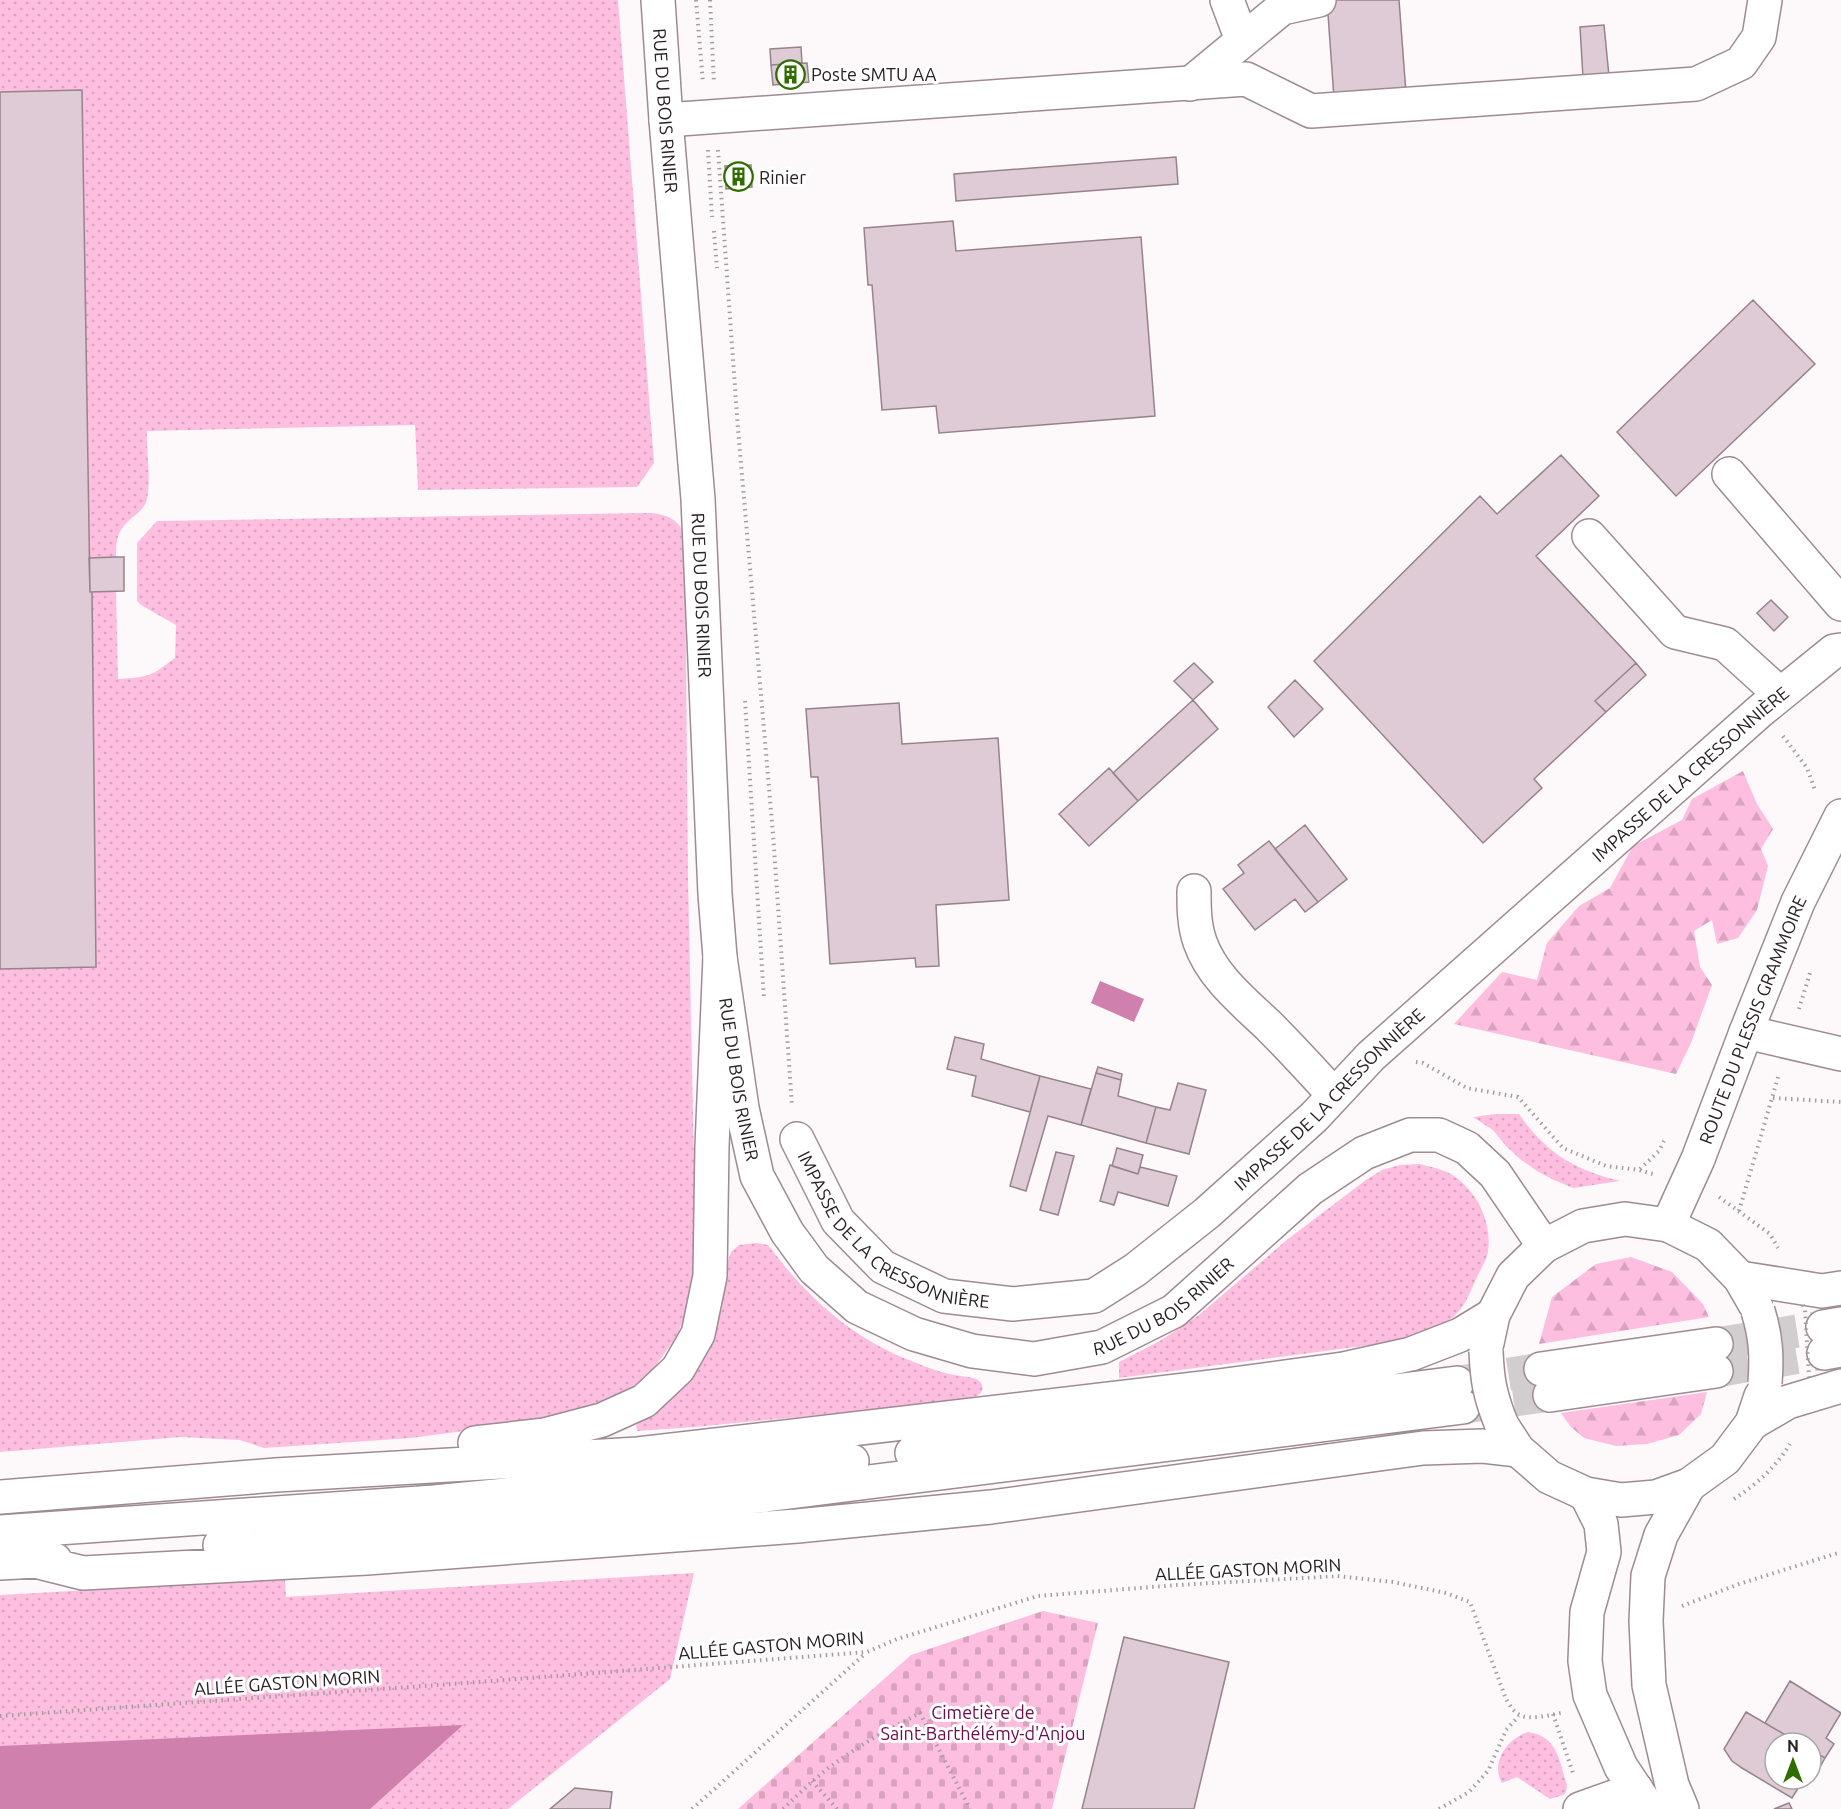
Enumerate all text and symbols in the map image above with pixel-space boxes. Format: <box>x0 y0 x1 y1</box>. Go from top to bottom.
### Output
street label: RUE DU BOIS RINIER <box>650 28 682 194</box>
building icon: Poste SMTU AA <box>774 58 806 90</box>
place label: Poste SMTU AA <box>811 64 937 84</box>
building icon: Rinier <box>722 161 754 193</box>
place label: Rinier <box>759 167 806 187</box>
street label: RUE DU BOIS RINIER <box>689 512 716 678</box>
street label: IMPASSE DE LA CRESSONNIÈRE <box>1588 682 1792 865</box>
street label: ROUTE DU PLESSIS GRAMMOIRE <box>1695 892 1810 1146</box>
street label: RUE DU BOIS RINIER <box>716 996 763 1163</box>
street label: IMPASSE DE LA CRESSONNIÈRE <box>1230 1004 1428 1194</box>
street label: IMPASSE DE LA CRESSONNIÈRE <box>795 1148 991 1311</box>
street label: RUE DU BOIS RINIER <box>1092 1253 1237 1358</box>
street label: ALLÉE GASTON MORIN <box>1154 1553 1342 1584</box>
street label: ALLÉE GASTON MORIN <box>677 1626 865 1663</box>
street label: ALLÉE GASTON MORIN <box>193 1665 381 1698</box>
park label: Cimetière de Saint-Barthélémy-d'Anjou <box>881 1702 1085 1743</box>
north arrow <box>1763 1731 1823 1791</box>
text: N <box>1787 1737 1799 1755</box>

